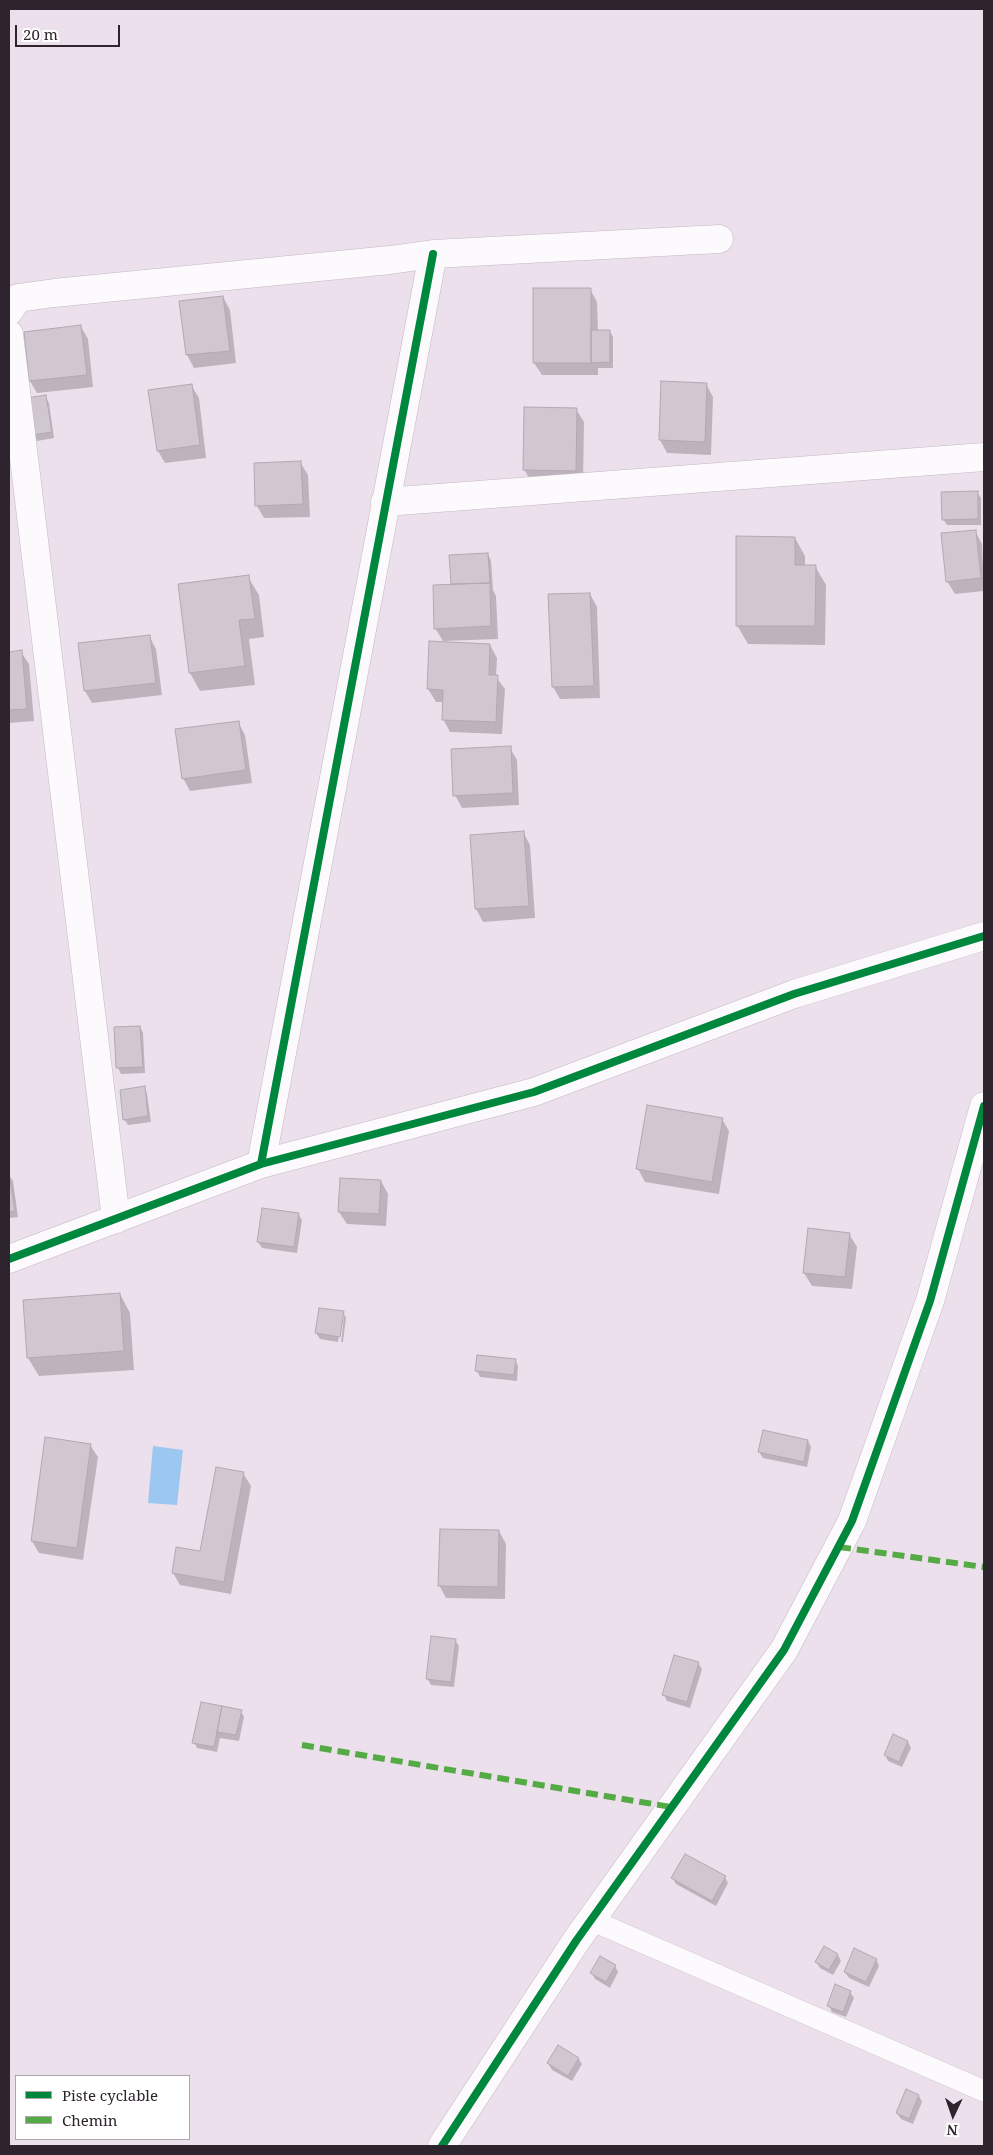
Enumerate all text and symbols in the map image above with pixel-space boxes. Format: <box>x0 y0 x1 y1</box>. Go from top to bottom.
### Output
scale bar <box>18 15 122 47</box>
text: 20 m <box>23 24 58 44</box>
legend <box>15 2075 190 2140</box>
text: Piste cyclable <box>62 2085 158 2105</box>
north arrow <box>928 2090 978 2140</box>
text: Chemin <box>62 2110 117 2130</box>
text: N <box>946 2121 958 2140</box>

